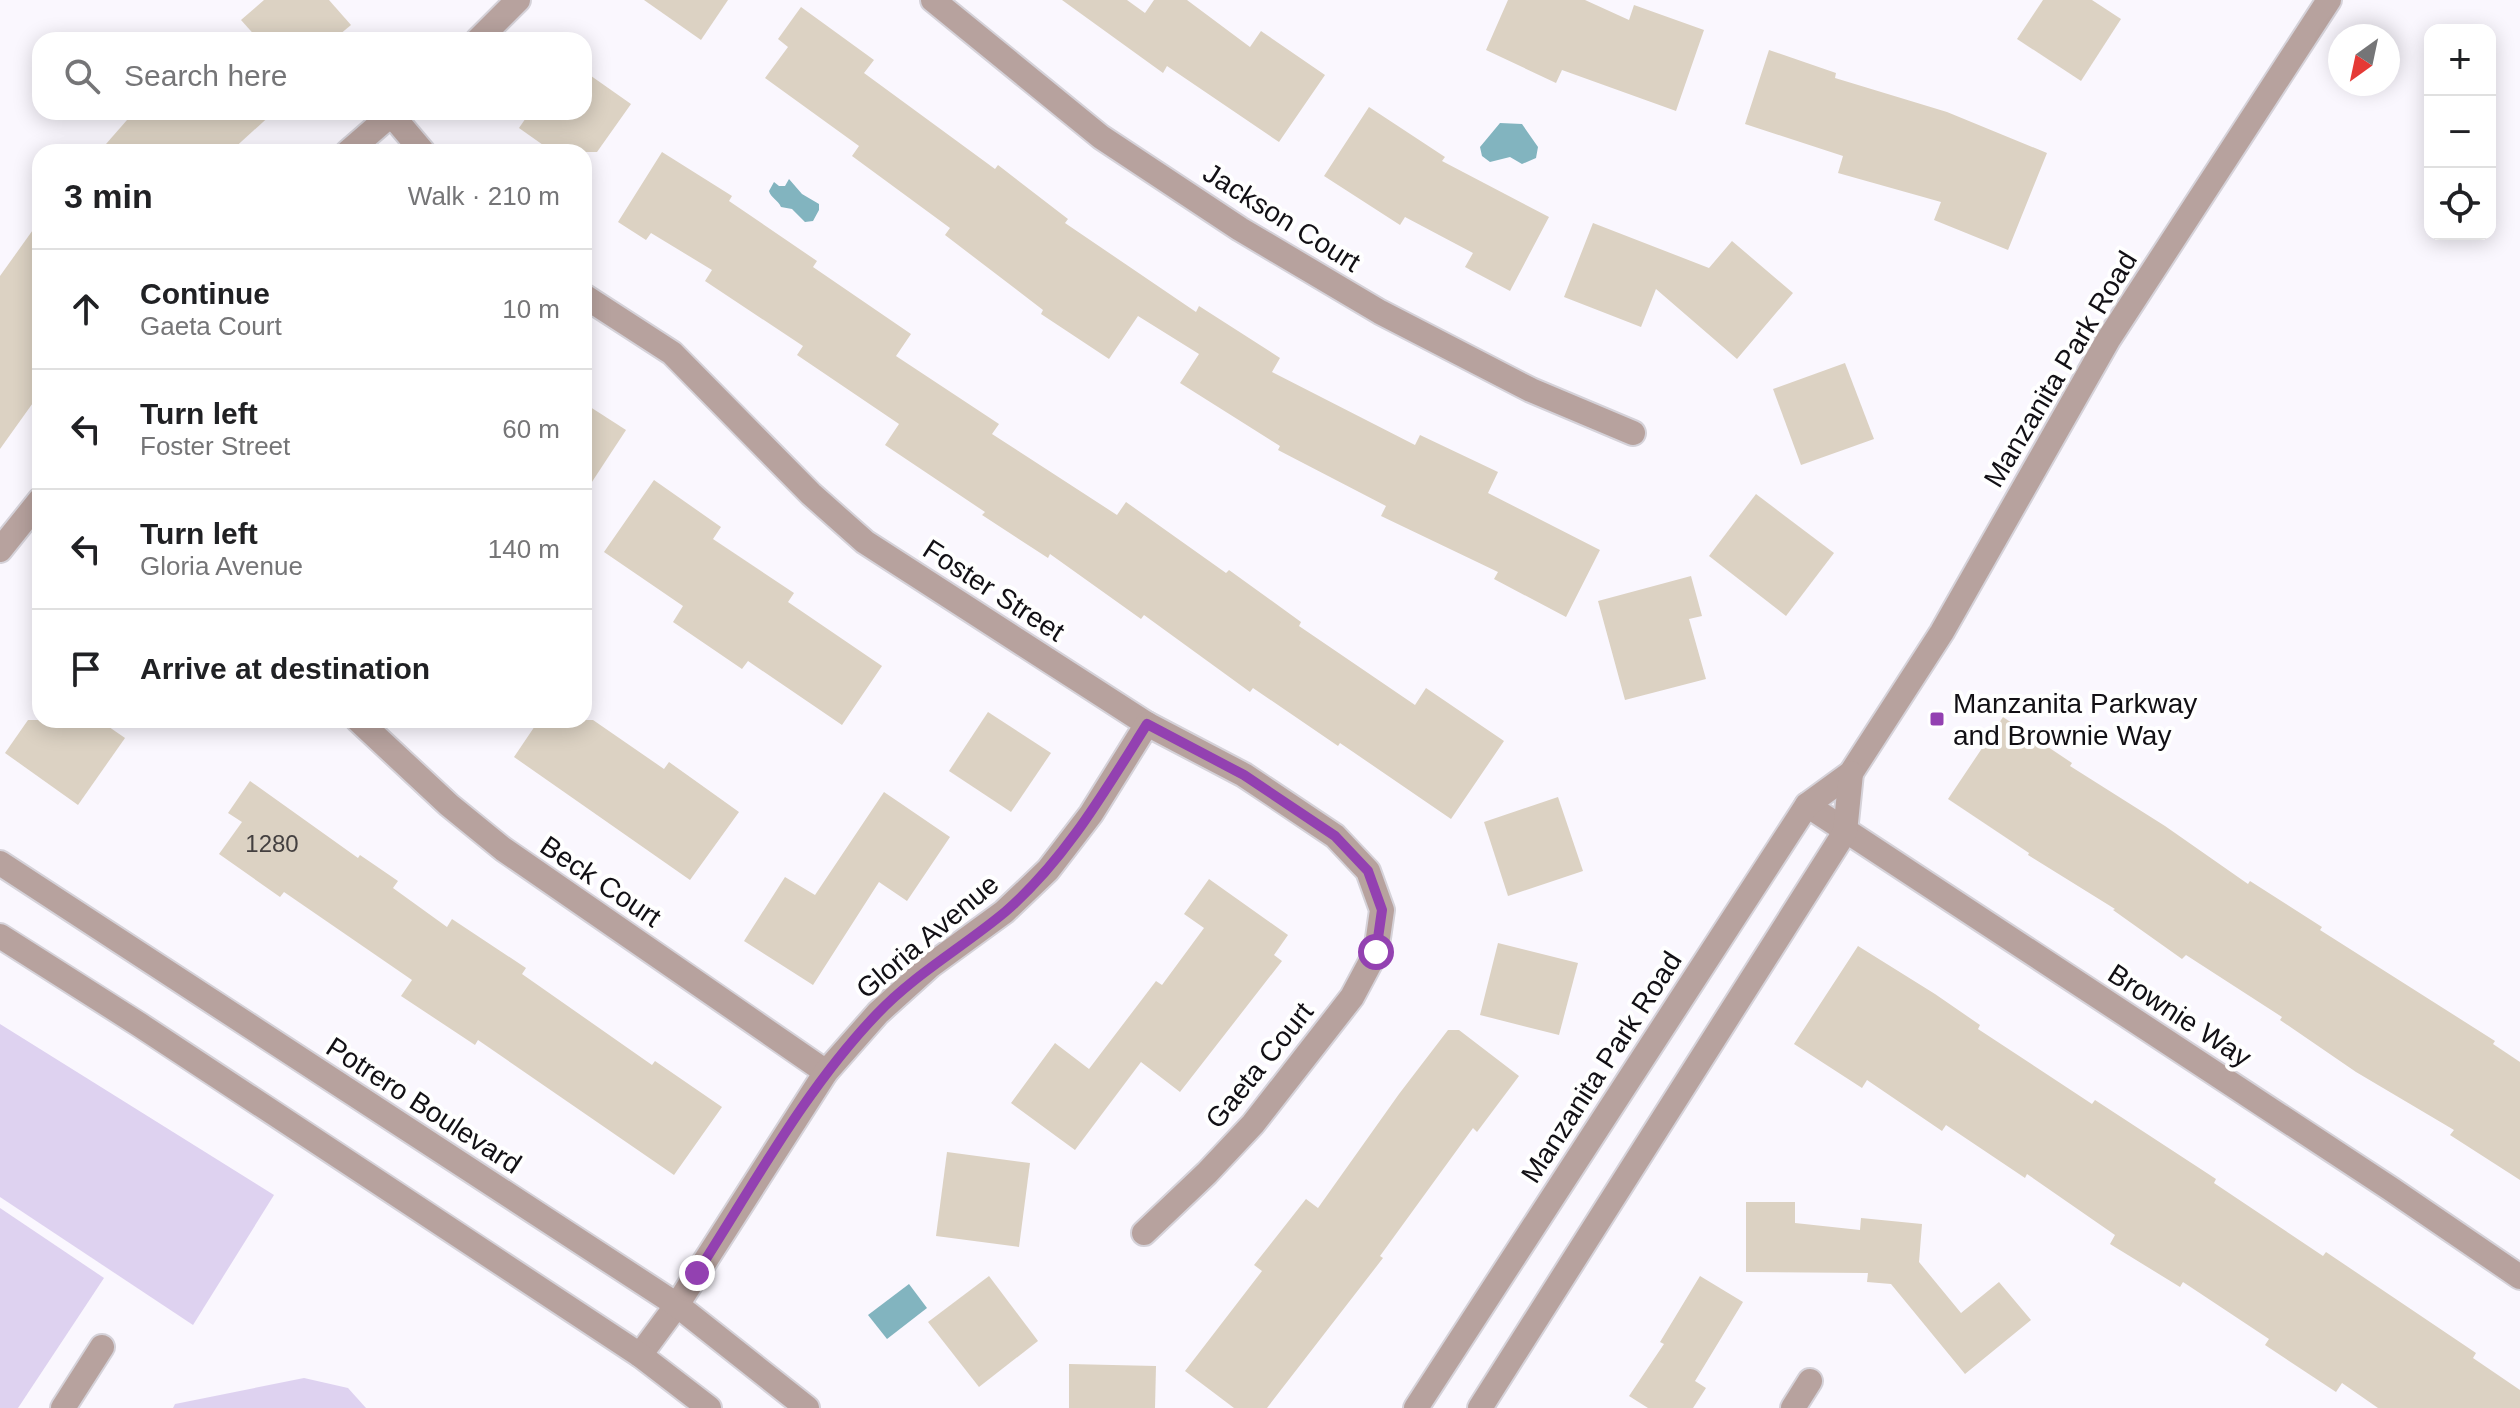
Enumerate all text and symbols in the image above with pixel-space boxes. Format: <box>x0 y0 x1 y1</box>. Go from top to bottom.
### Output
north arrow <box>2328 24 2400 96</box>
map controls <box>2424 24 2496 240</box>
button: + <box>2424 24 2496 96</box>
search box <box>32 32 592 120</box>
icon: search <box>60 54 104 98</box>
text: Search here <box>124 59 287 92</box>
button: − <box>2424 96 2496 168</box>
street label: Jackson Court <box>1198 157 1366 278</box>
button: locate <box>2424 168 2496 240</box>
text: 3 min <box>64 177 153 215</box>
text: Walk · 210 m <box>408 181 560 211</box>
street label: Manzanita Park Road <box>1978 246 2143 493</box>
text: Continue <box>140 277 270 310</box>
icon: ahead <box>64 287 108 331</box>
text: 10 m <box>502 294 560 324</box>
text: Gaeta Court <box>140 311 282 341</box>
text: Turn left <box>140 397 258 430</box>
icon: left <box>64 407 108 451</box>
text: 60 m <box>502 414 560 444</box>
text: Foster Street <box>140 431 290 461</box>
text: Turn left <box>140 517 258 550</box>
icon: left <box>64 527 108 571</box>
street label: Foster Street <box>917 533 1070 648</box>
text: 140 m <box>488 534 560 564</box>
text: Gloria Avenue <box>140 551 303 581</box>
icon: arrive <box>64 647 108 691</box>
text: Arrive at destination <box>140 652 430 685</box>
place label: Manzanita Parkway and Brownie Way <box>1953 688 2197 751</box>
marker: Manzanita Parkway and Brownie Way <box>1928 710 1946 728</box>
house number: 1280 <box>245 830 299 857</box>
street label: Beck Court <box>535 830 667 933</box>
street label: Gloria Avenue <box>850 868 1004 1005</box>
route start <box>1358 934 1394 970</box>
street label: Manzanita Park Road <box>1515 946 1688 1189</box>
street label: Brownie Way <box>2103 958 2257 1073</box>
street label: Gaeta Court <box>1199 996 1320 1134</box>
street label: Potrero Boulevard <box>321 1031 527 1180</box>
route end <box>679 1255 715 1291</box>

